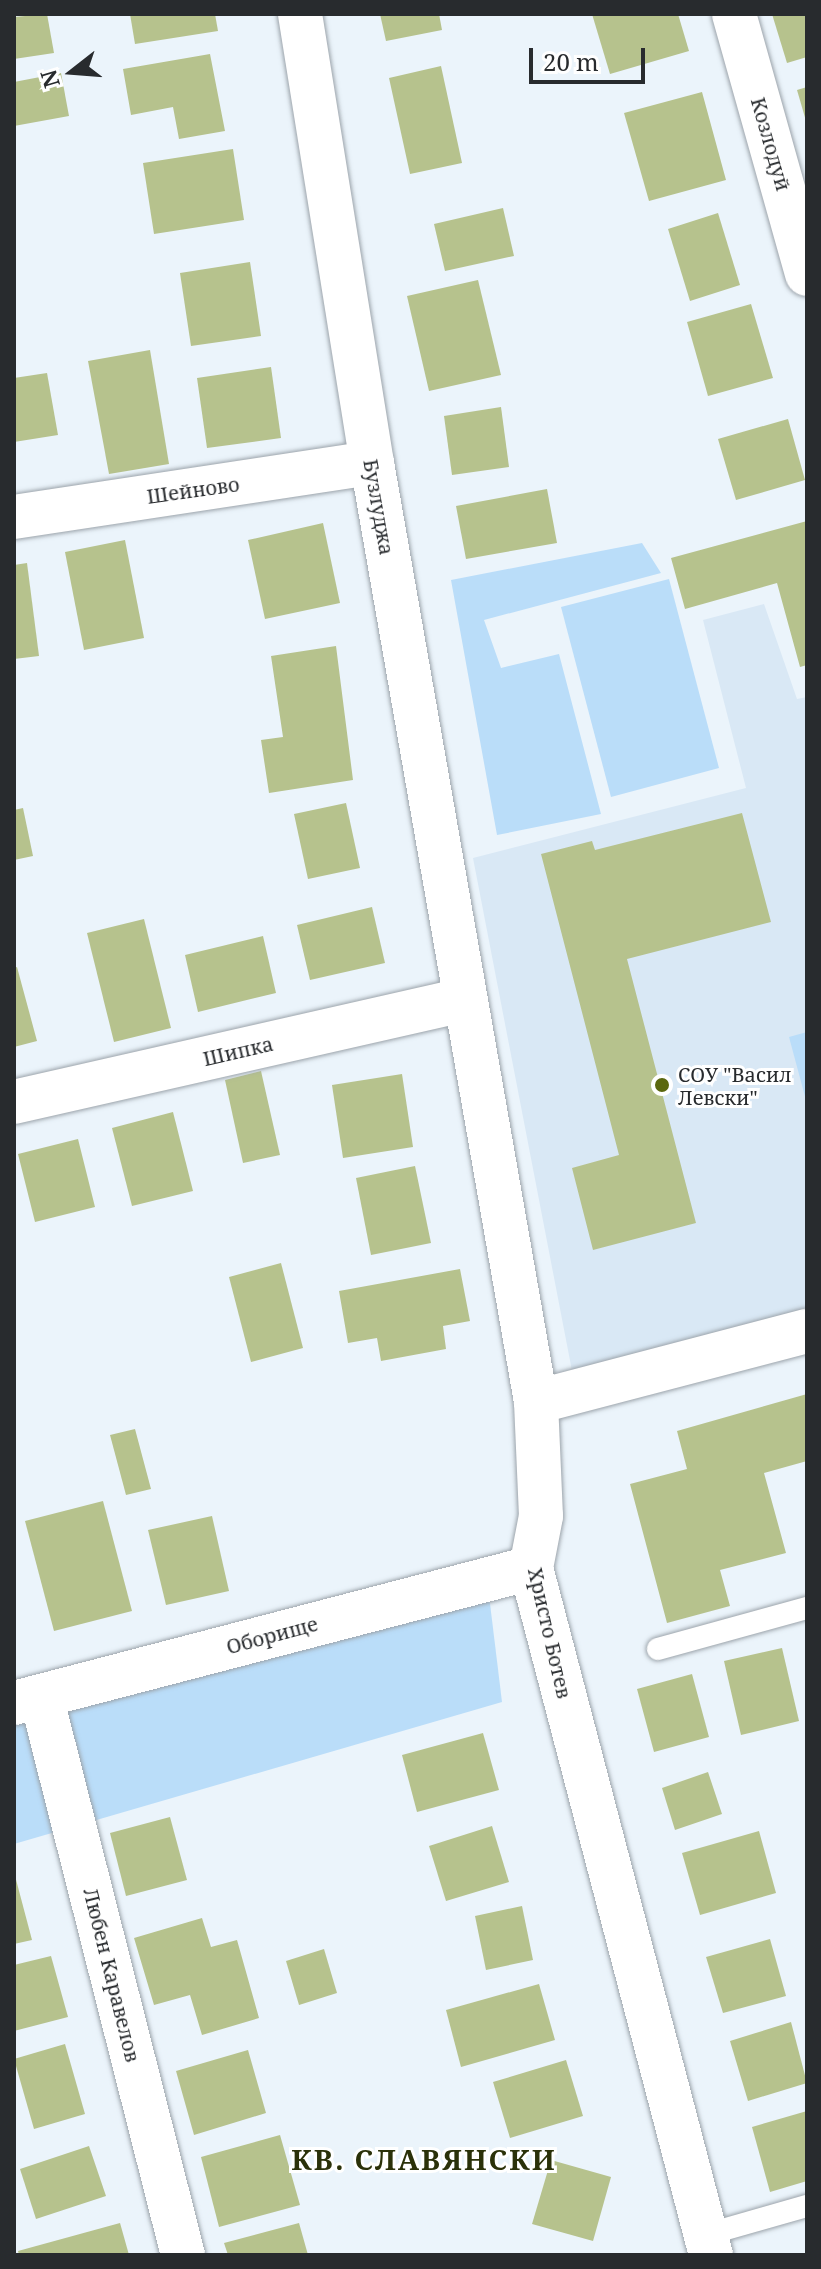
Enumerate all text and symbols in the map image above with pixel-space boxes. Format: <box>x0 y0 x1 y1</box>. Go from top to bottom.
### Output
north arrow <box>32 32 112 112</box>
scale bar <box>533 32 649 82</box>
text: 20 m <box>543 45 599 78</box>
text: N <box>32 66 66 92</box>
street label: Козлодуй <box>746 94 796 194</box>
street label: Бузлуджа <box>359 457 399 557</box>
street label: Шейново <box>145 472 241 508</box>
street label: Шипка <box>201 1031 275 1071</box>
place label: СОУ "Васил Левски" <box>678 1062 792 1109</box>
marker: СОУ "Васил Левски" <box>653 1076 671 1094</box>
street label: Христо Ботев <box>523 1565 577 1701</box>
street label: Оборище <box>224 1611 320 1659</box>
street label: Любен Каравелов <box>79 1886 145 2064</box>
district label: КВ. СЛАВЯНСКИ <box>291 2142 557 2176</box>

